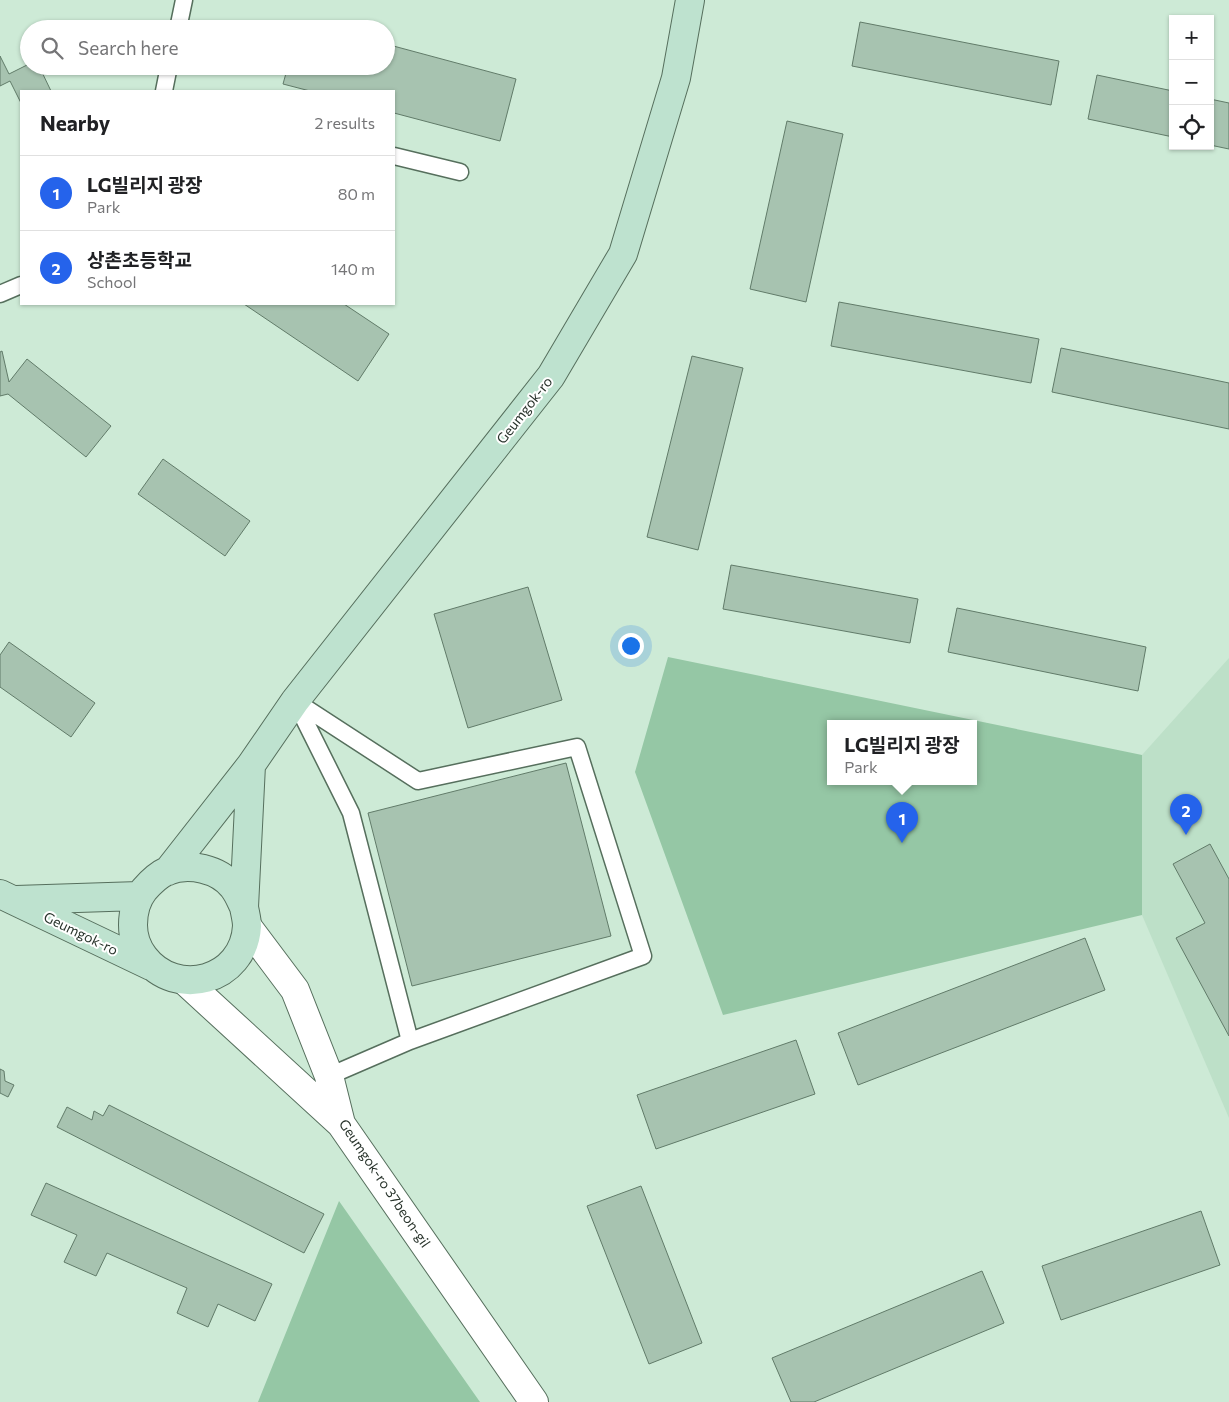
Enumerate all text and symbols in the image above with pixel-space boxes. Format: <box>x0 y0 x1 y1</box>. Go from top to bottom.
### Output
map controls <box>1169 15 1214 150</box>
button: + <box>1169 15 1214 60</box>
search box <box>20 20 395 75</box>
icon: search <box>38 34 66 62</box>
text: Search here <box>78 36 178 59</box>
button: − <box>1169 60 1214 105</box>
button: locate <box>1169 105 1214 150</box>
text: Nearby <box>40 110 110 135</box>
text: 2 results <box>314 113 375 132</box>
text: LG빌리지 광장 <box>87 173 203 196</box>
text: 1 <box>52 184 60 203</box>
text: 80 m <box>338 184 375 203</box>
text: Park <box>87 197 120 216</box>
text: 상촌초등학교 <box>87 248 192 271</box>
text: 2 <box>51 259 61 278</box>
text: 140 m <box>331 259 375 278</box>
text: School <box>87 272 137 291</box>
street label: Geumgok-ro <box>493 373 555 447</box>
your location <box>618 633 644 659</box>
popup <box>827 720 977 785</box>
text: LG빌리지 광장 <box>844 733 960 756</box>
text: Park <box>844 757 878 776</box>
pin: 2 <box>1170 794 1202 835</box>
pin: 1 <box>886 802 918 843</box>
street label: Geumgok-ro <box>41 908 121 958</box>
street label: Geumgok-ro 37beon-gil <box>336 1116 434 1250</box>

